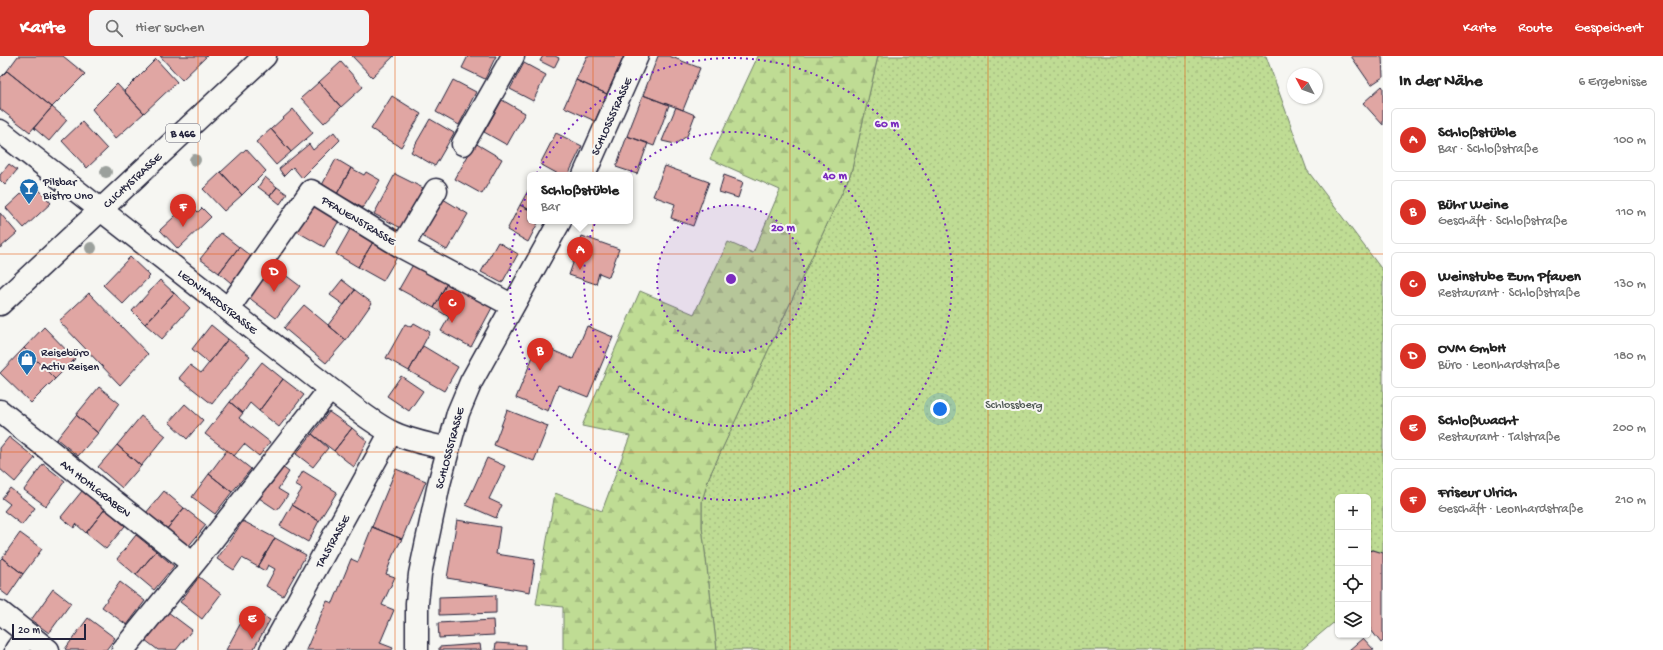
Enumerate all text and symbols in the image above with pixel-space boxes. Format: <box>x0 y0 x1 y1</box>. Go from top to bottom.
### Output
search box <box>89 10 369 46</box>
text: Karte <box>20 17 65 40</box>
icon: search <box>103 17 125 39</box>
text: Hier suchen <box>135 19 204 37</box>
text: Karte <box>1463 20 1496 37</box>
text: Route <box>1518 20 1552 37</box>
text: Gespeichert <box>1574 20 1643 37</box>
north arrow <box>1287 68 1323 104</box>
text: In der Nähe <box>1399 72 1482 92</box>
street label: SCHLOSSSTRASSE <box>589 75 636 158</box>
text: 6 Ergebnisse <box>1578 75 1647 90</box>
text: 60 m <box>875 118 900 132</box>
road number: B 466 <box>166 124 200 142</box>
text: Schloßstüble <box>1438 124 1516 142</box>
text: A <box>1409 133 1417 148</box>
text: 100 m <box>1614 133 1646 148</box>
text: Bar · Schloßstraße <box>1438 142 1538 157</box>
street label: CLICHYSTRASSE <box>101 150 166 212</box>
text: 40 m <box>822 170 847 184</box>
popup <box>527 172 633 224</box>
place label: Pilsbar Bistro Uno <box>42 176 93 204</box>
bar icon: Pilsbar Bistro Uno <box>18 177 40 205</box>
text: Schloßstüble <box>541 182 619 200</box>
pin: F <box>170 194 196 227</box>
street label: PFAUENSTRASSE <box>317 194 398 250</box>
text: Bühr Weine <box>1438 196 1508 214</box>
text: Bar <box>541 200 559 215</box>
text: B <box>1410 205 1416 220</box>
text: 110 m <box>1616 205 1646 220</box>
text: Geschäft · Schloßstraße <box>1438 214 1567 229</box>
text: 20 m <box>771 222 796 236</box>
pin: A <box>567 237 593 270</box>
pin: D <box>261 259 287 292</box>
street label: LEONHARDSTRASSE <box>174 267 260 338</box>
text: Weinstube Zum Pfauen <box>1438 268 1581 286</box>
centre of rings <box>724 272 738 286</box>
text: C <box>1409 277 1417 292</box>
text: 130 m <box>1614 277 1646 292</box>
text: Restaurant · Schloßstraße <box>1438 286 1580 301</box>
pin: C <box>439 290 465 323</box>
pin: B <box>527 338 553 371</box>
text: OVM GmbH <box>1438 340 1506 358</box>
place label: Reisebüro Activ Reisen <box>41 347 99 375</box>
shop icon: Reisebüro Activ Reisen <box>16 348 38 376</box>
text: D <box>1409 349 1417 364</box>
text: 180 m <box>1614 349 1646 364</box>
text: Büro · Leonhardstraße <box>1438 358 1560 373</box>
your location <box>930 399 950 419</box>
park label: Schlossberg <box>985 399 1043 413</box>
street label: SCHLOSSSTRASSE <box>433 406 469 491</box>
text: Schloßwacht <box>1438 412 1518 430</box>
text: E <box>1409 421 1417 436</box>
text: 200 m <box>1613 421 1646 436</box>
text: Restaurant · Talstraße <box>1438 430 1560 445</box>
street label: AM HOHLGRABEN <box>57 458 133 522</box>
text: Friseur Ulrich <box>1438 484 1517 502</box>
text: F <box>1410 493 1416 508</box>
text: 210 m <box>1615 493 1646 508</box>
map controls <box>1335 494 1371 638</box>
button: + <box>1335 494 1371 530</box>
text: Geschäft · Leonhardstraße <box>1438 502 1583 517</box>
street label: TALSTRASSE <box>313 513 354 572</box>
button: − <box>1335 530 1371 566</box>
button: locate <box>1335 566 1371 602</box>
button: layers <box>1335 602 1371 638</box>
pin: E <box>239 606 265 639</box>
scale bar <box>12 622 86 641</box>
text: 20 m <box>18 625 40 637</box>

